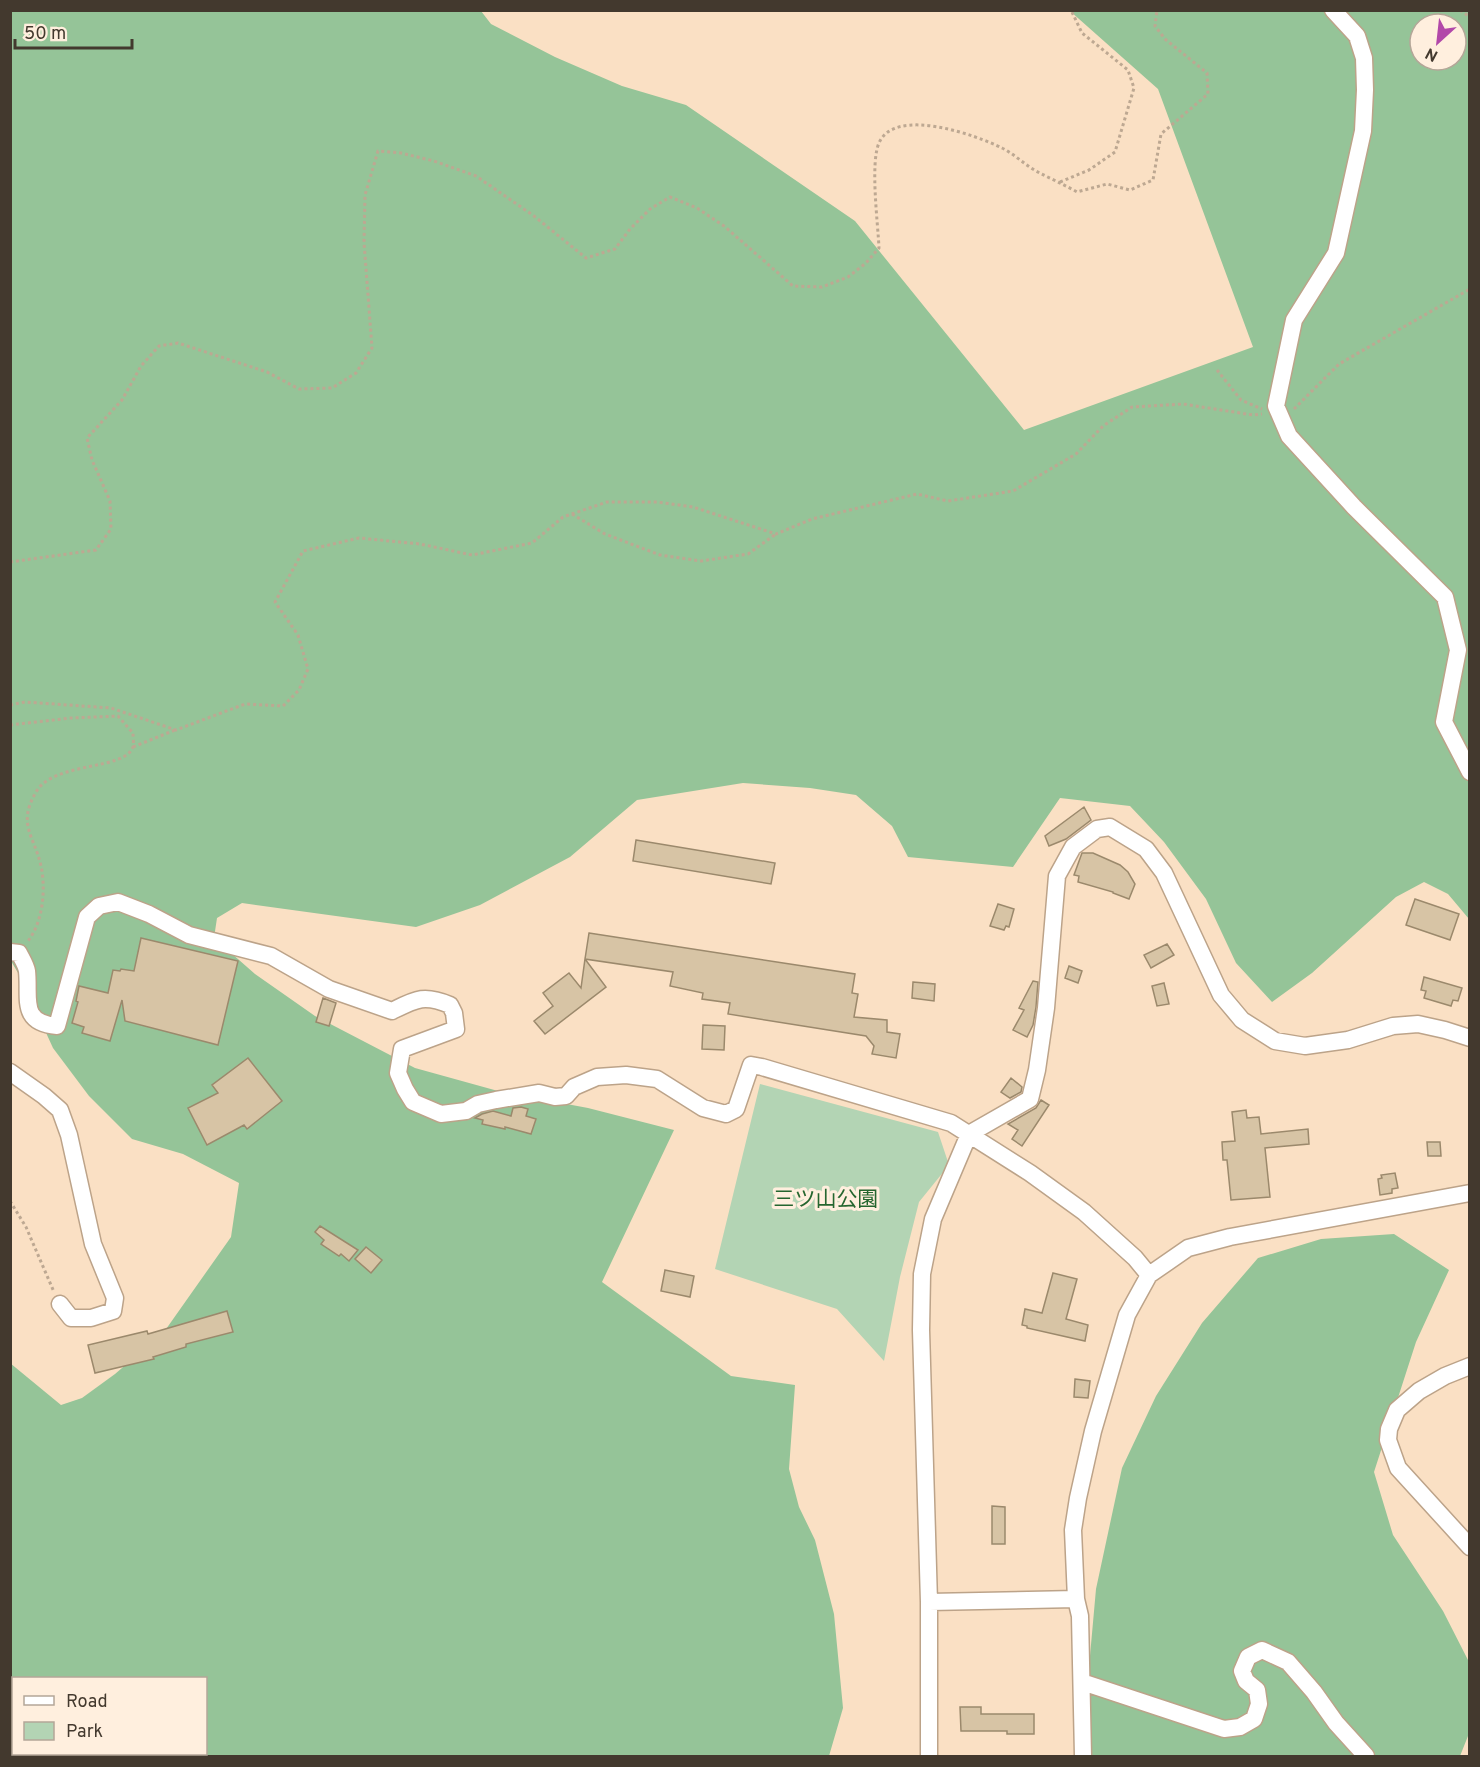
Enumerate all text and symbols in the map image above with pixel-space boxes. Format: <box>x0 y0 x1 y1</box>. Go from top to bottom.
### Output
scale bar <box>15 12 132 50</box>
north arrow <box>1408 12 1468 72</box>
text: 50 m <box>24 23 66 46</box>
text: N <box>1422 42 1442 65</box>
park label: 三ツ山公園 <box>774 1187 879 1214</box>
legend <box>12 1677 207 1755</box>
text: Road <box>66 1691 108 1714</box>
text: Park <box>66 1721 103 1744</box>

